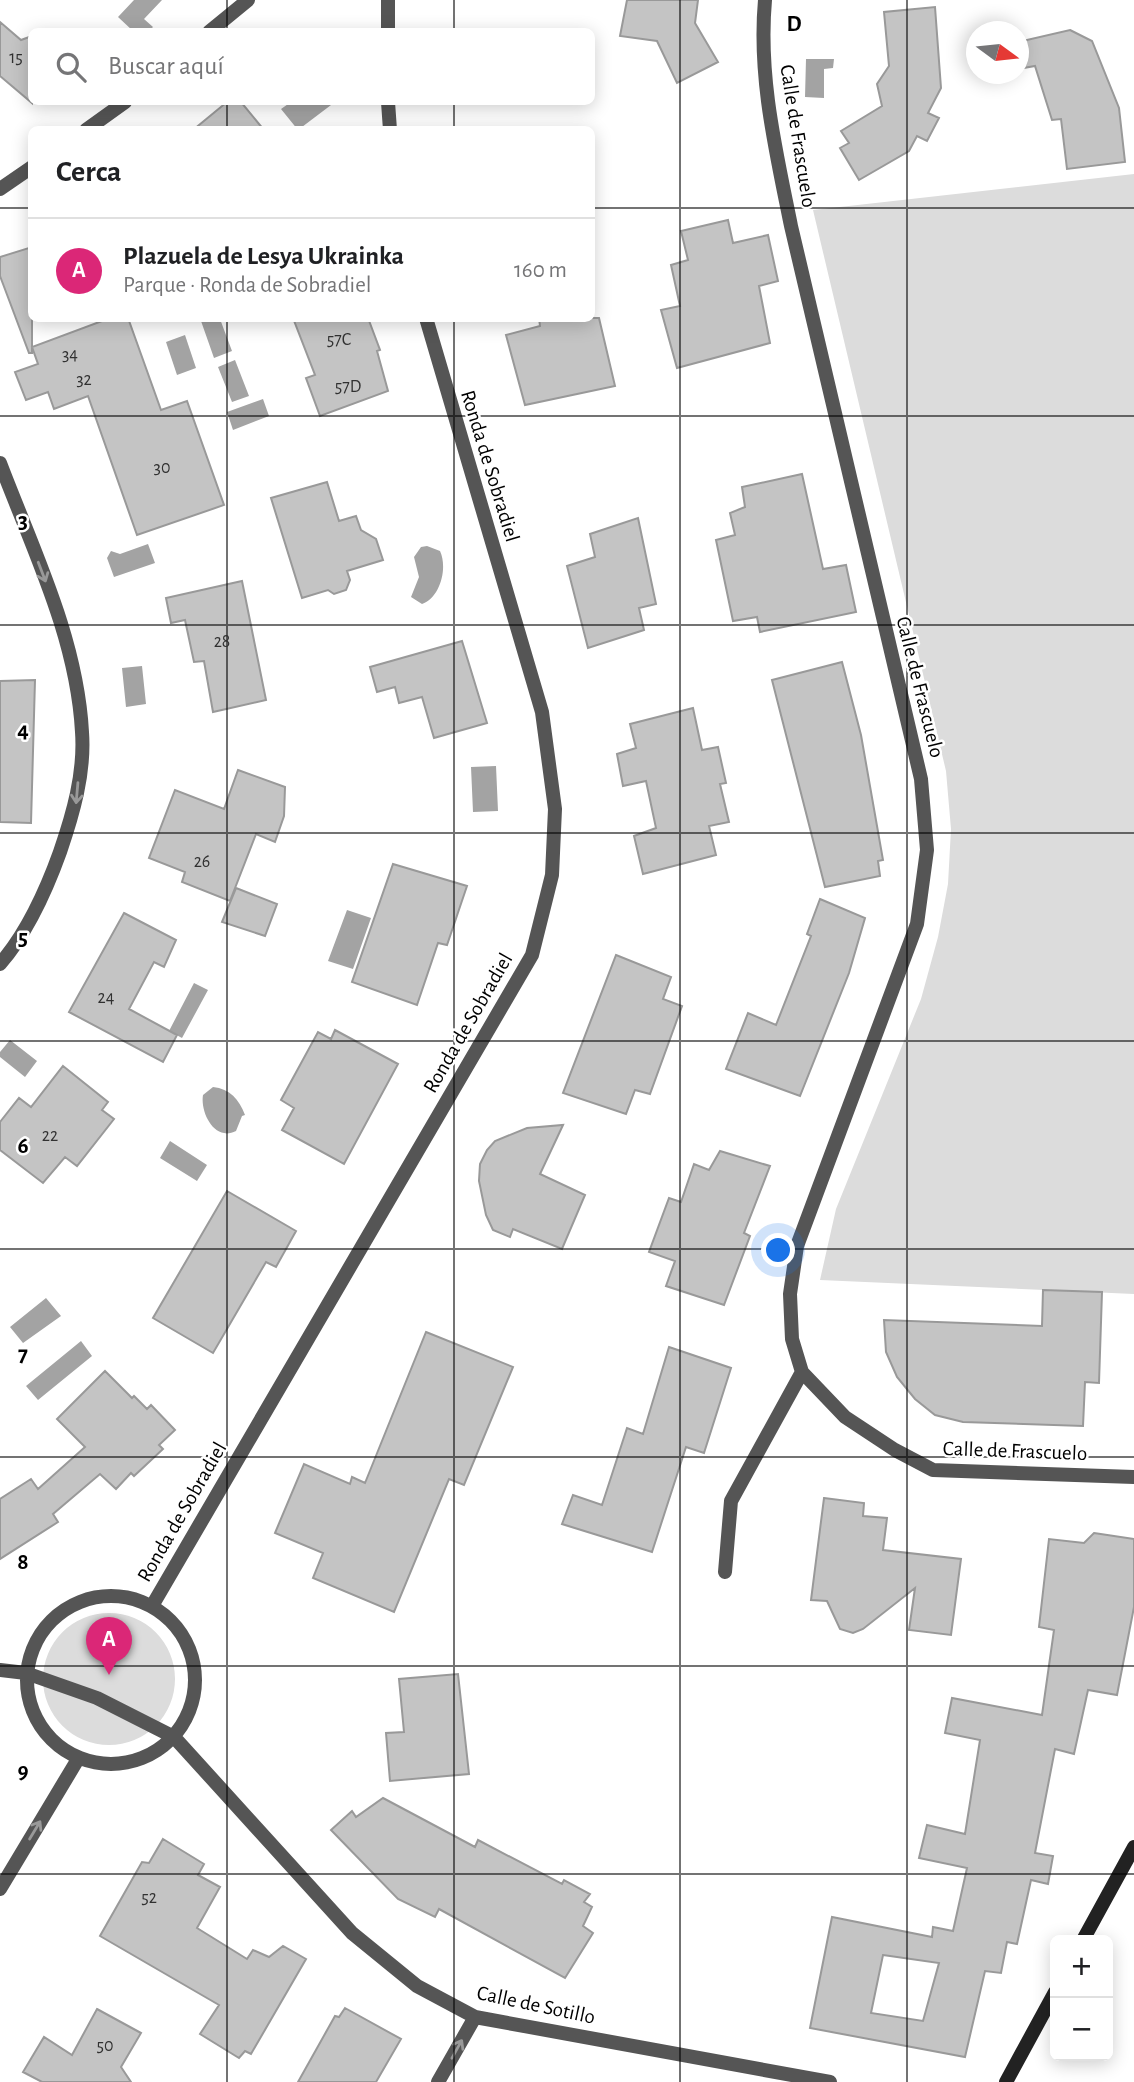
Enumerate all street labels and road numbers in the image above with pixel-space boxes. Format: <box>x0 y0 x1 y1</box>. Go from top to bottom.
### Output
street label: Calle de Frascuelo <box>776 63 820 209</box>
street label: Ronda de Sobradiel <box>457 388 523 544</box>
street label: Calle de Frascuelo <box>892 614 948 760</box>
street label: Ronda de Sobradiel <box>420 950 516 1096</box>
street label: Calle de Frascuelo <box>942 1438 1088 1464</box>
street label: Ronda de Sobradiel <box>134 1439 230 1585</box>
street label: Calle de Sotillo <box>475 1982 597 2028</box>

